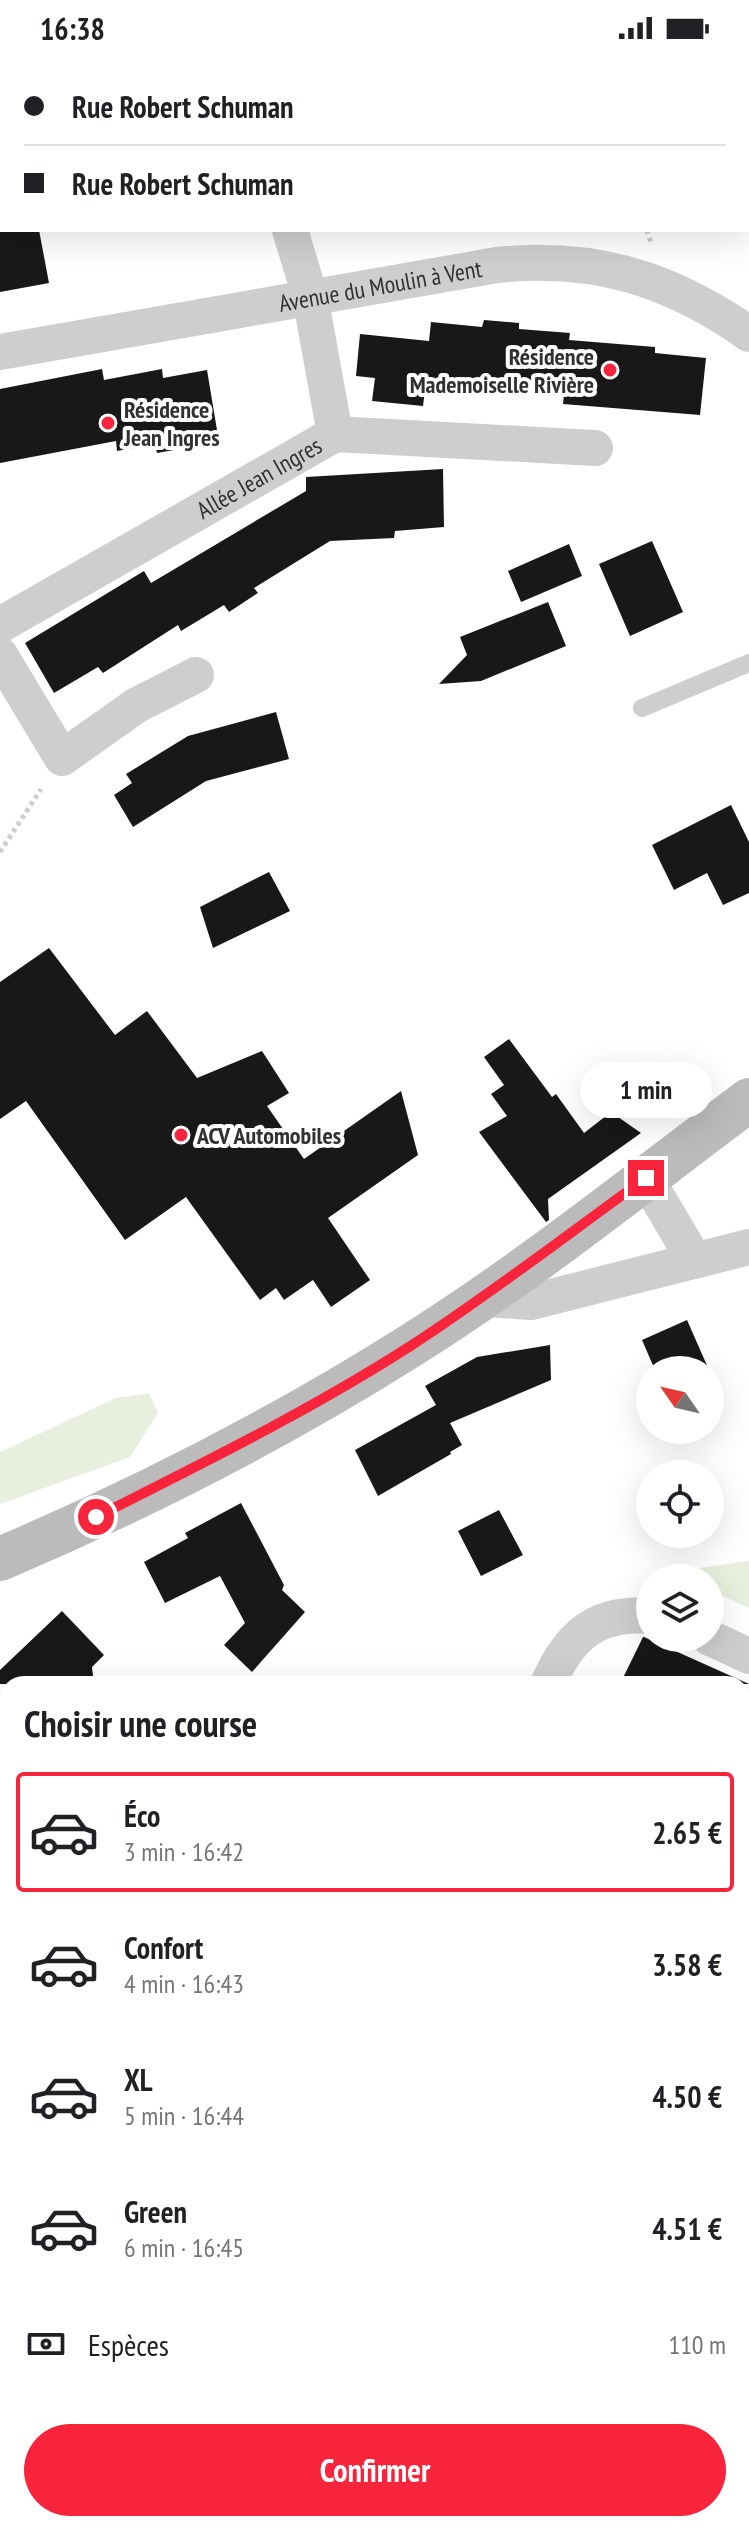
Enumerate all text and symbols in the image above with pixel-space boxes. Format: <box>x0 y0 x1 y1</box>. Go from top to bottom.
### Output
text: 16:38 <box>40 9 105 48</box>
text: Rue Robert Schuman <box>72 87 294 126</box>
text: Rue Robert Schuman <box>72 164 294 203</box>
street label: Avenue du Moulin à Vent <box>276 252 484 318</box>
place label: Résidence Mademoiselle Rivière <box>410 341 594 400</box>
marker: Résidence Mademoiselle Rivière <box>601 361 619 379</box>
place label: Résidence Jean Ingres <box>123 394 220 453</box>
marker: Résidence Jean Ingres <box>99 414 117 432</box>
street label: Allée Jean Ingres <box>191 429 327 525</box>
callout: 1 min <box>580 1062 712 1118</box>
text: 1 min <box>620 1073 672 1106</box>
place label: ACV Automobiles <box>196 1120 341 1151</box>
marker: ACV Automobiles <box>172 1126 190 1144</box>
route end <box>628 1160 664 1196</box>
north arrow <box>636 1356 724 1444</box>
map controls <box>636 1356 724 1652</box>
button: locate <box>636 1460 724 1548</box>
route start <box>78 1499 114 1535</box>
button: layers <box>636 1564 724 1652</box>
text: Choisir une course <box>24 1700 257 1747</box>
icon: car <box>28 1796 100 1868</box>
text: Éco <box>124 1796 160 1835</box>
text: 2.65 € <box>652 1813 722 1852</box>
text: 3 min · 16:42 <box>124 1835 244 1868</box>
icon: car <box>28 1928 100 2000</box>
text: Confort <box>124 1928 203 1967</box>
text: 3.58 € <box>652 1945 722 1984</box>
text: 4 min · 16:43 <box>124 1967 244 2000</box>
icon: car <box>28 2060 100 2132</box>
text: XL <box>124 2060 153 2099</box>
text: 4.50 € <box>652 2077 722 2116</box>
text: 5 min · 16:44 <box>124 2099 244 2132</box>
icon: car <box>28 2192 100 2264</box>
text: Green <box>124 2192 187 2231</box>
text: 4.51 € <box>652 2209 722 2248</box>
text: 6 min · 16:45 <box>124 2231 244 2264</box>
icon: cash <box>24 2322 68 2366</box>
text: Espèces <box>88 2325 169 2364</box>
text: 110 m <box>668 2328 726 2361</box>
button: Confirmer <box>24 2424 726 2516</box>

